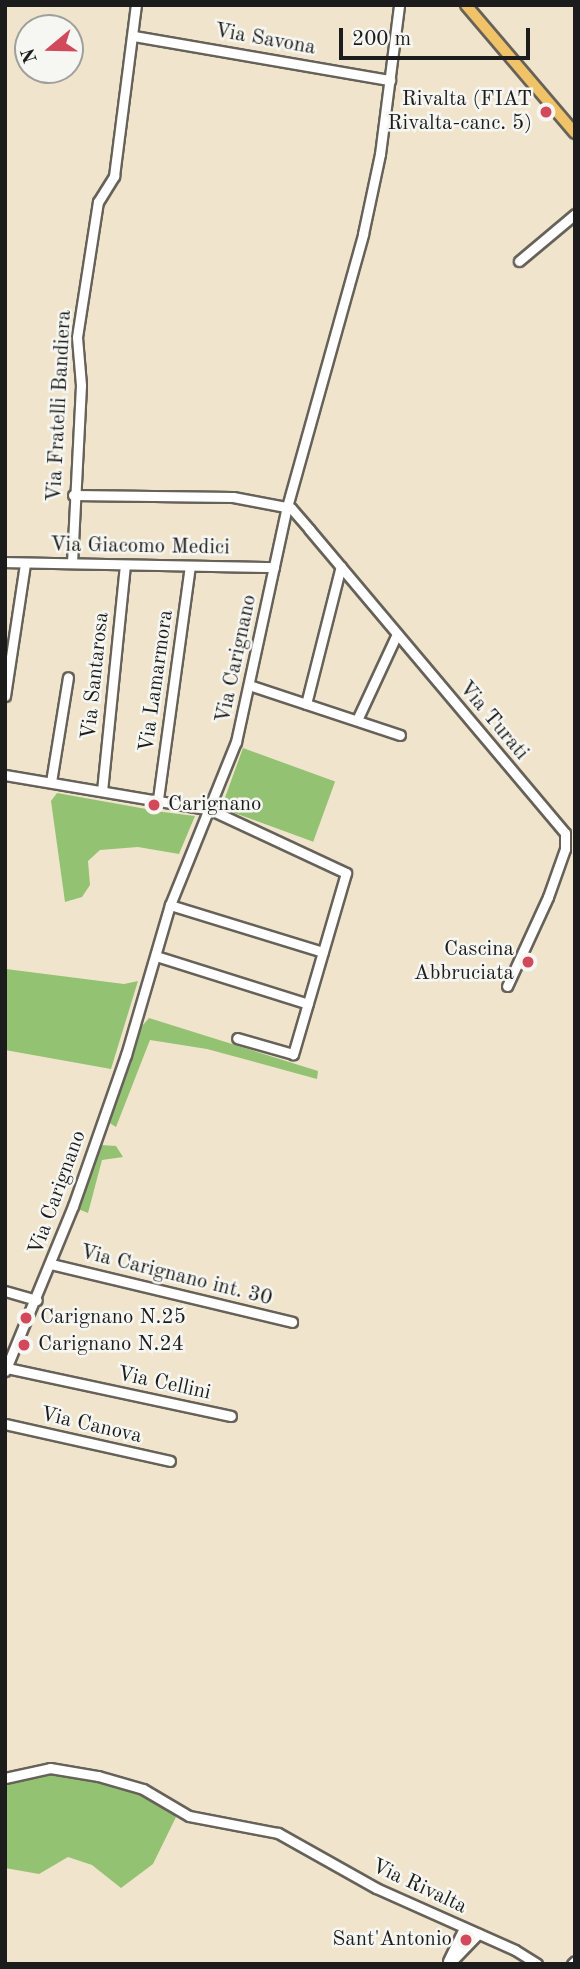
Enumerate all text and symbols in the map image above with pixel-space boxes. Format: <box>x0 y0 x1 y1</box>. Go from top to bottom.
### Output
north arrow <box>14 14 84 84</box>
scale bar <box>342 14 533 58</box>
street label: Via Savona <box>212 19 318 61</box>
text: 200 m <box>352 29 411 50</box>
text: N <box>19 45 42 65</box>
place label: Rivalta (FIAT Rivalta-canc. 5) <box>388 87 532 137</box>
marker: Rivalta (FIAT Rivalta-canc. 5) <box>538 104 554 120</box>
street label: Via Fratelli Bandiera <box>42 310 78 502</box>
street label: Via Giacomo Medici <box>50 533 230 561</box>
street label: Via Carignano <box>211 592 263 726</box>
street label: Via Lamarmora <box>135 608 179 754</box>
street label: Via Santarosa <box>77 611 115 741</box>
street label: Via Turati <box>453 676 533 766</box>
place label: Carignano <box>168 792 262 818</box>
marker: Carignano <box>146 797 162 813</box>
place label: Cascina Abbruciata <box>414 937 514 987</box>
marker: Cascina Abbruciata <box>520 954 536 970</box>
street label: Via Carignano <box>24 1127 92 1259</box>
street label: Via Carignano int. 30 <box>77 1240 275 1312</box>
place label: Carignano N.25 <box>40 1305 186 1331</box>
marker: Carignano N.25 <box>18 1310 34 1326</box>
place label: Carignano N.24 <box>38 1332 184 1358</box>
marker: Carignano N.24 <box>16 1337 32 1353</box>
street label: Via Cellini <box>115 1362 213 1406</box>
street label: Via Canova <box>38 1402 144 1450</box>
street label: Via Rivalta <box>367 1854 471 1920</box>
place label: Sant'Antonio <box>332 1927 452 1953</box>
marker: Sant'Antonio <box>458 1932 474 1948</box>

